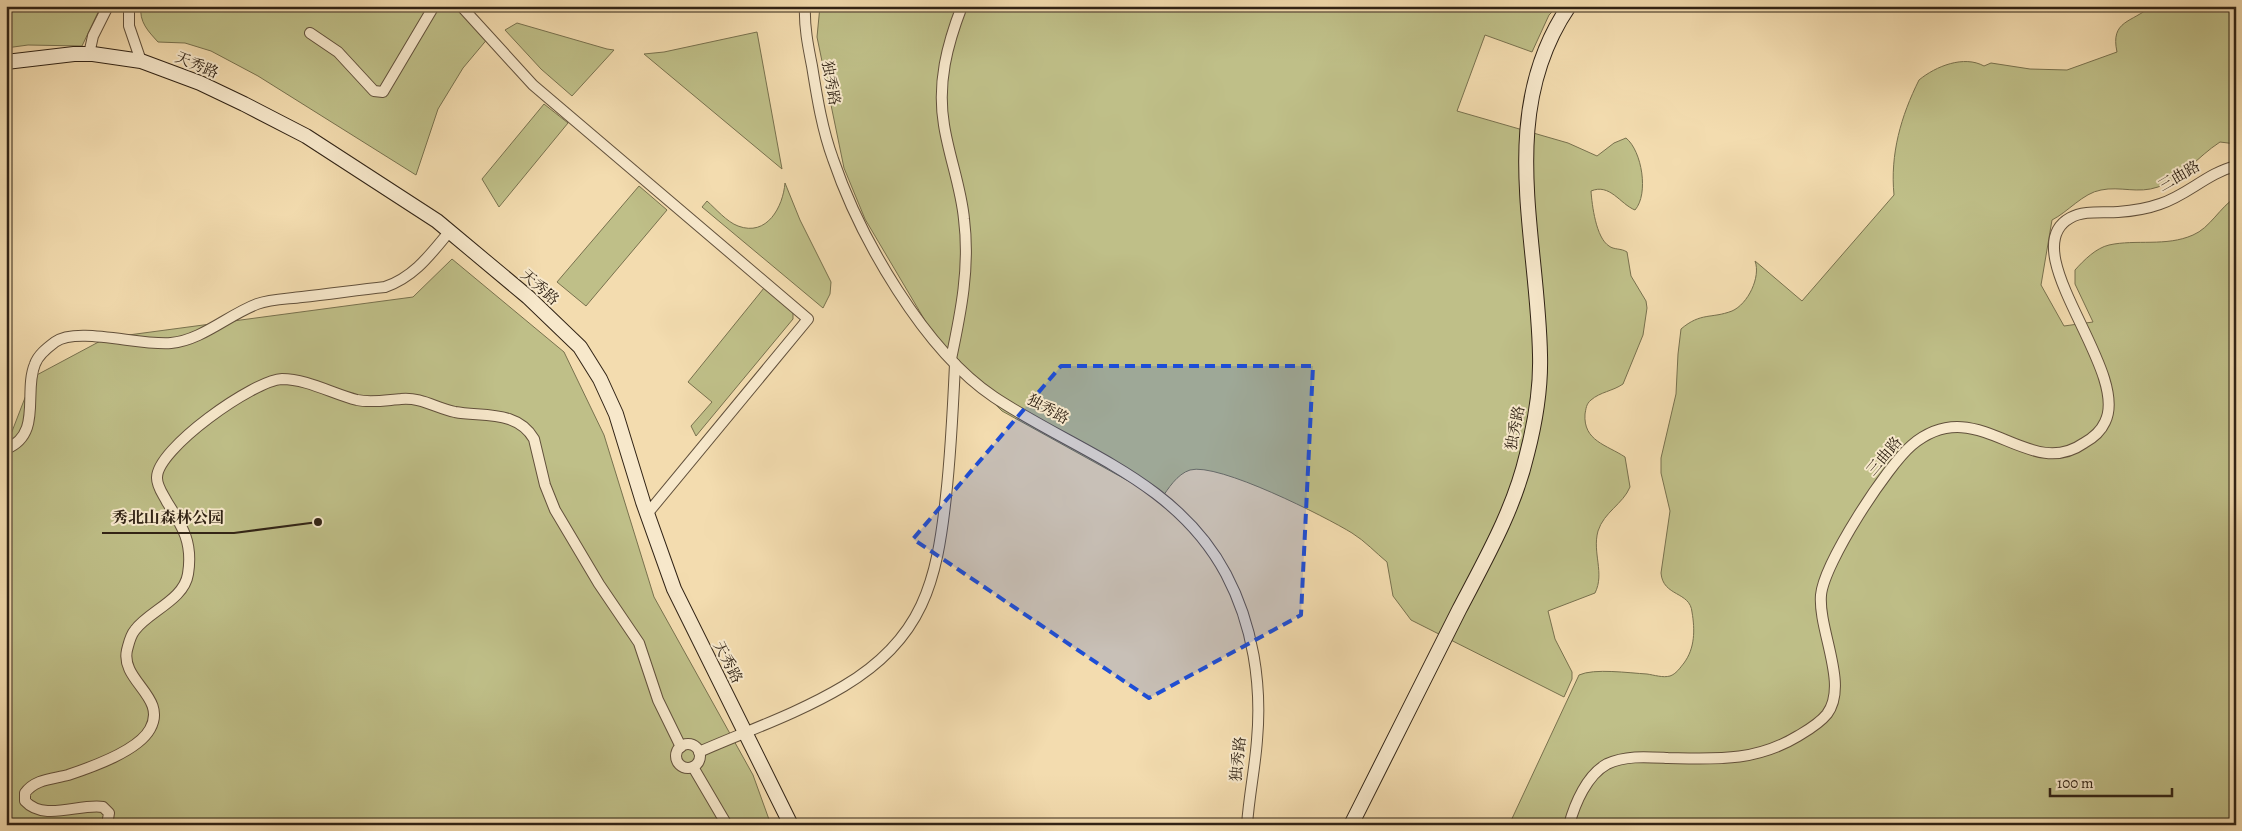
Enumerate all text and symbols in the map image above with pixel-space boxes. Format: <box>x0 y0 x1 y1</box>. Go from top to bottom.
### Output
street label: 天秀路 <box>172 47 222 83</box>
street label: 独秀路 <box>817 59 845 107</box>
street label: 三曲路 <box>2155 156 2203 196</box>
street label: 天秀路 <box>517 265 563 309</box>
street label: 独秀路 <box>1023 389 1073 429</box>
street label: 独秀路 <box>1501 404 1529 452</box>
street label: 三曲路 <box>1862 432 1906 480</box>
callout: 秀北山森林公园 <box>102 502 234 533</box>
text: 秀北山森林公园 <box>112 507 224 529</box>
street label: 天秀路 <box>709 637 747 687</box>
street label: 独秀路 <box>1226 736 1250 782</box>
scale bar <box>2050 766 2172 798</box>
text: 100 m <box>2057 773 2094 793</box>

